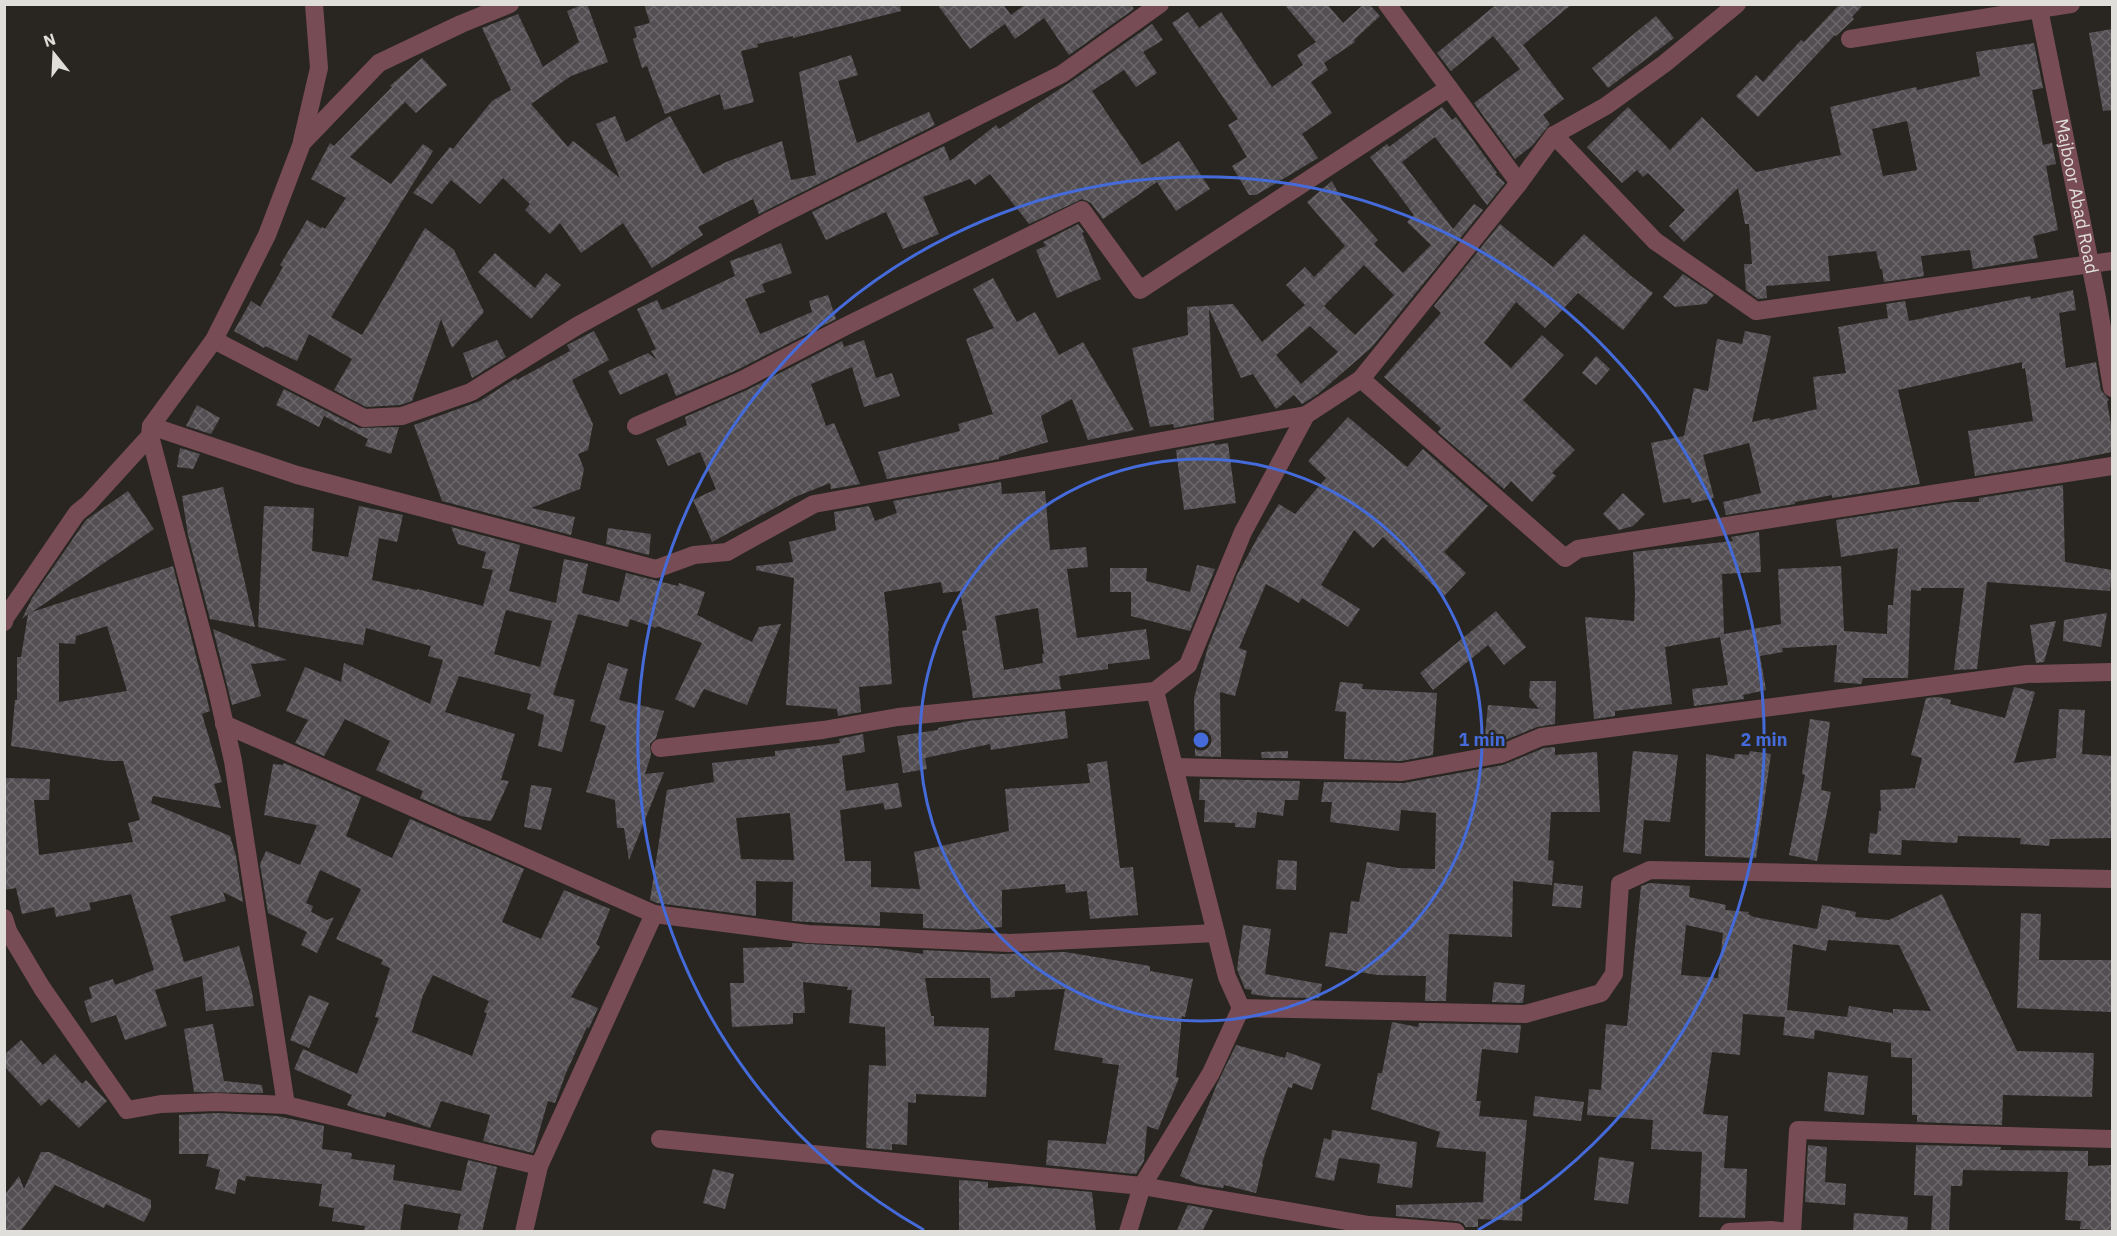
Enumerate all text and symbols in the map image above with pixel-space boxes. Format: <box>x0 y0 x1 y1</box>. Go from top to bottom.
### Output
north arrow <box>24 24 84 84</box>
text: N <box>41 28 58 51</box>
street label: Majboor Abad Road <box>2050 116 2104 276</box>
text: 1 min <box>1458 728 1506 751</box>
text: 2 min <box>1740 728 1788 751</box>
centre of rings <box>1191 730 1211 750</box>

